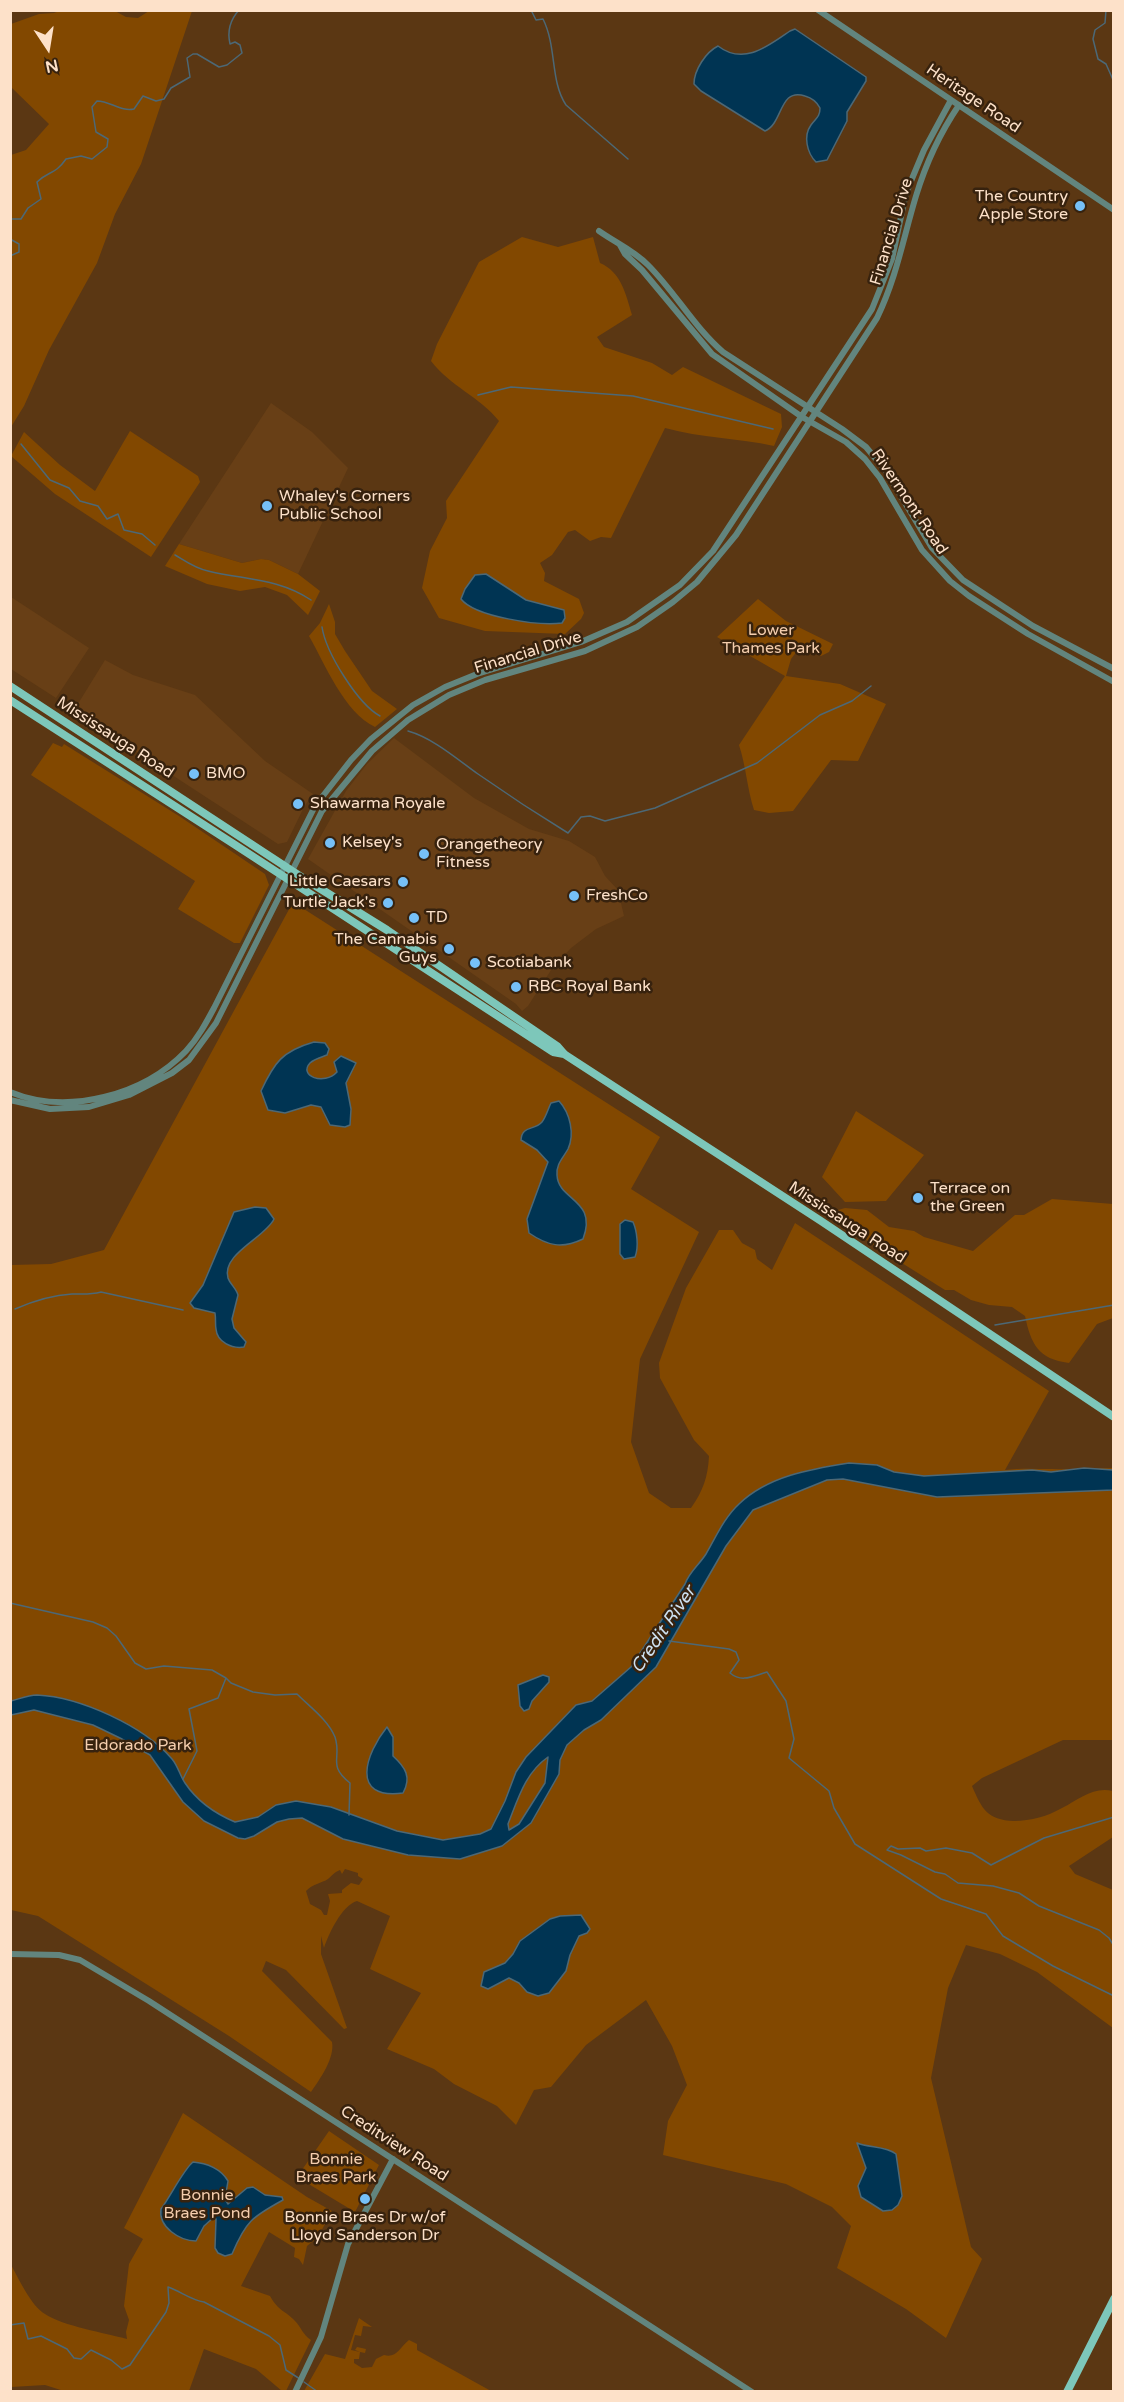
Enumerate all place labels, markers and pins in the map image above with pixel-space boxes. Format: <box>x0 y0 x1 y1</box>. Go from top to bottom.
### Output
place label: The Country Apple Store <box>975 187 1068 225</box>
marker: The Country Apple Store <box>1073 199 1087 213</box>
place label: Whaley's Corners Public School <box>279 487 410 525</box>
marker: Whaley's Corners Public School <box>260 499 274 513</box>
place label: BMO <box>206 764 246 784</box>
marker: BMO <box>187 767 201 781</box>
place label: Shawarma Royale <box>310 794 445 814</box>
marker: Shawarma Royale <box>291 797 305 811</box>
place label: Kelsey's <box>342 833 402 853</box>
place label: Orangetheory Fitness <box>436 835 542 873</box>
marker: Kelsey's <box>323 836 337 850</box>
marker: Orangetheory Fitness <box>417 847 431 861</box>
place label: Little Caesars <box>289 872 391 892</box>
marker: Little Caesars <box>396 875 410 889</box>
place label: FreshCo <box>586 886 648 906</box>
marker: FreshCo <box>567 889 581 903</box>
place label: Turtle Jack's <box>283 893 376 913</box>
marker: Turtle Jack's <box>381 896 395 910</box>
place label: TD <box>426 908 448 928</box>
marker: TD <box>407 911 421 925</box>
place label: The Cannabis Guys <box>334 930 437 968</box>
marker: The Cannabis Guys <box>442 942 456 956</box>
place label: Scotiabank <box>487 953 572 973</box>
marker: Scotiabank <box>468 956 482 970</box>
place label: RBC Royal Bank <box>528 977 651 997</box>
marker: RBC Royal Bank <box>509 980 523 994</box>
place label: Terrace on the Green <box>930 1179 1010 1217</box>
marker: Terrace on the Green <box>911 1191 925 1205</box>
marker: Bonnie Braes Dr w/of Lloyd Sanderson Dr <box>358 2192 372 2206</box>
place label: Bonnie Braes Dr w/of Lloyd Sanderson Dr <box>284 2208 446 2246</box>

